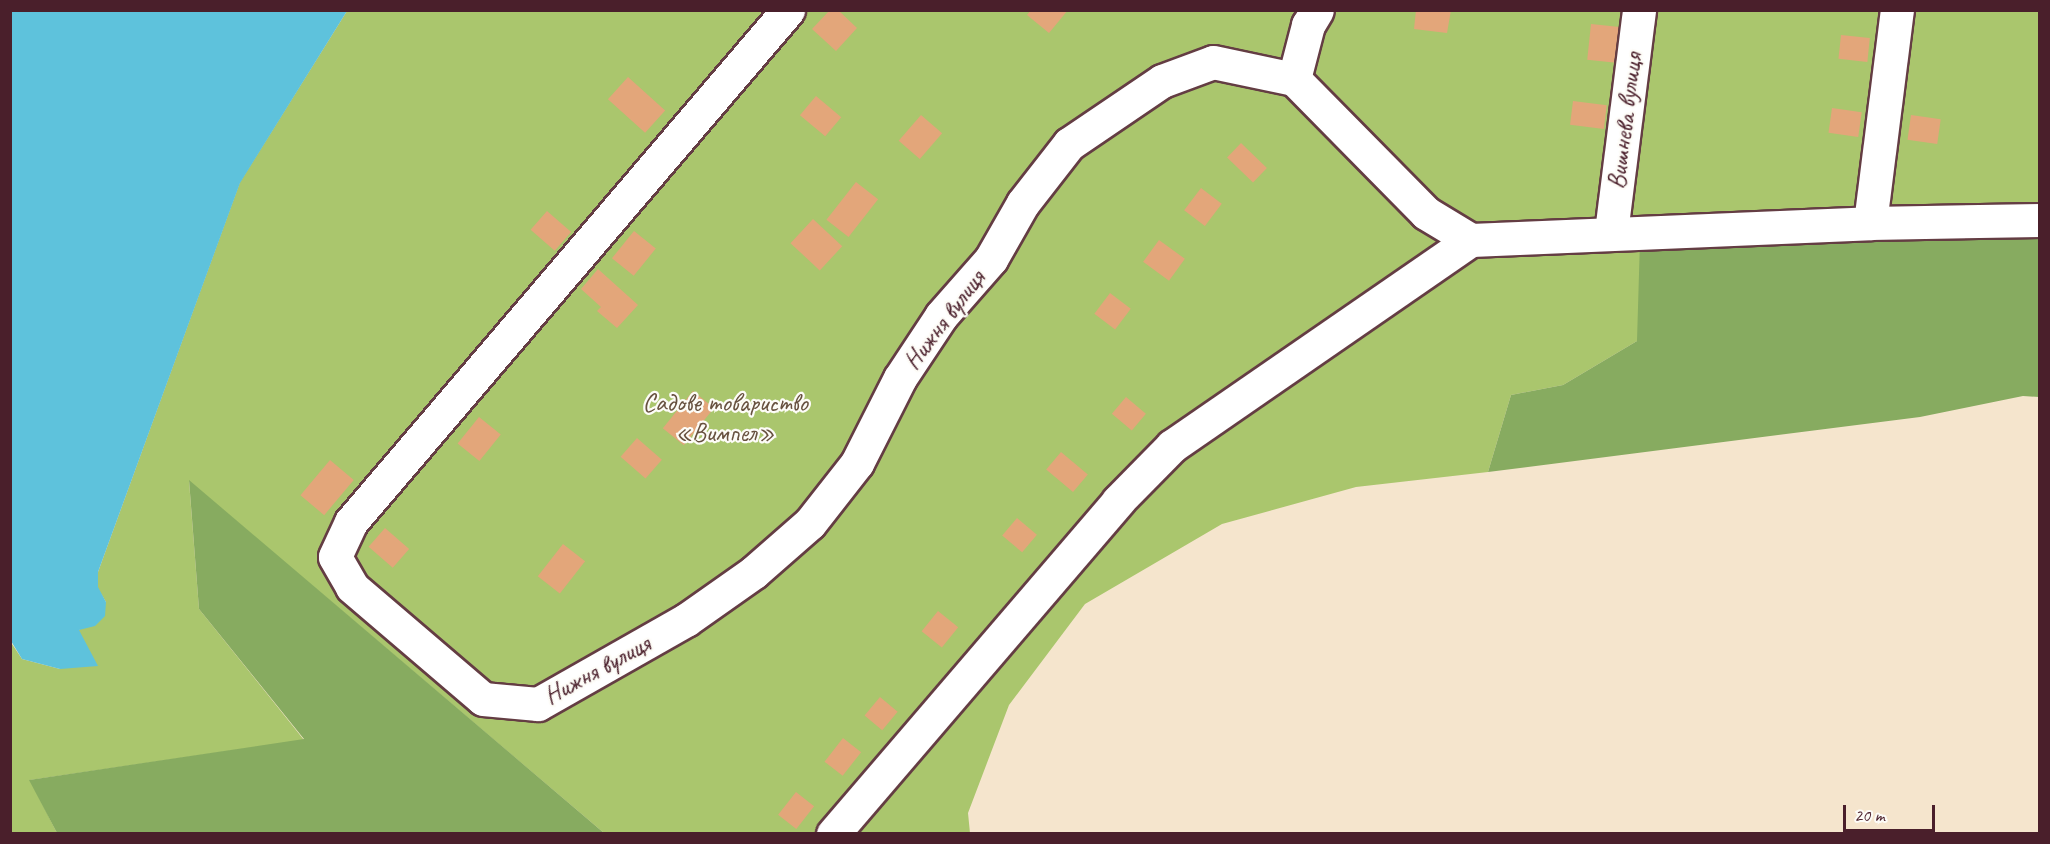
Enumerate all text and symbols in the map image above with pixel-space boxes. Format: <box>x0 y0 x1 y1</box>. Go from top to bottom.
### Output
street label: Вишнева вулиця <box>1601 51 1649 191</box>
street label: Нижня вулиця <box>896 263 992 377</box>
park label: Садове товариство «Вимпел» <box>642 387 808 448</box>
street label: Нижня вулиця <box>538 628 656 712</box>
scale bar <box>1846 793 1938 831</box>
text: 20 m <box>1854 804 1885 826</box>

